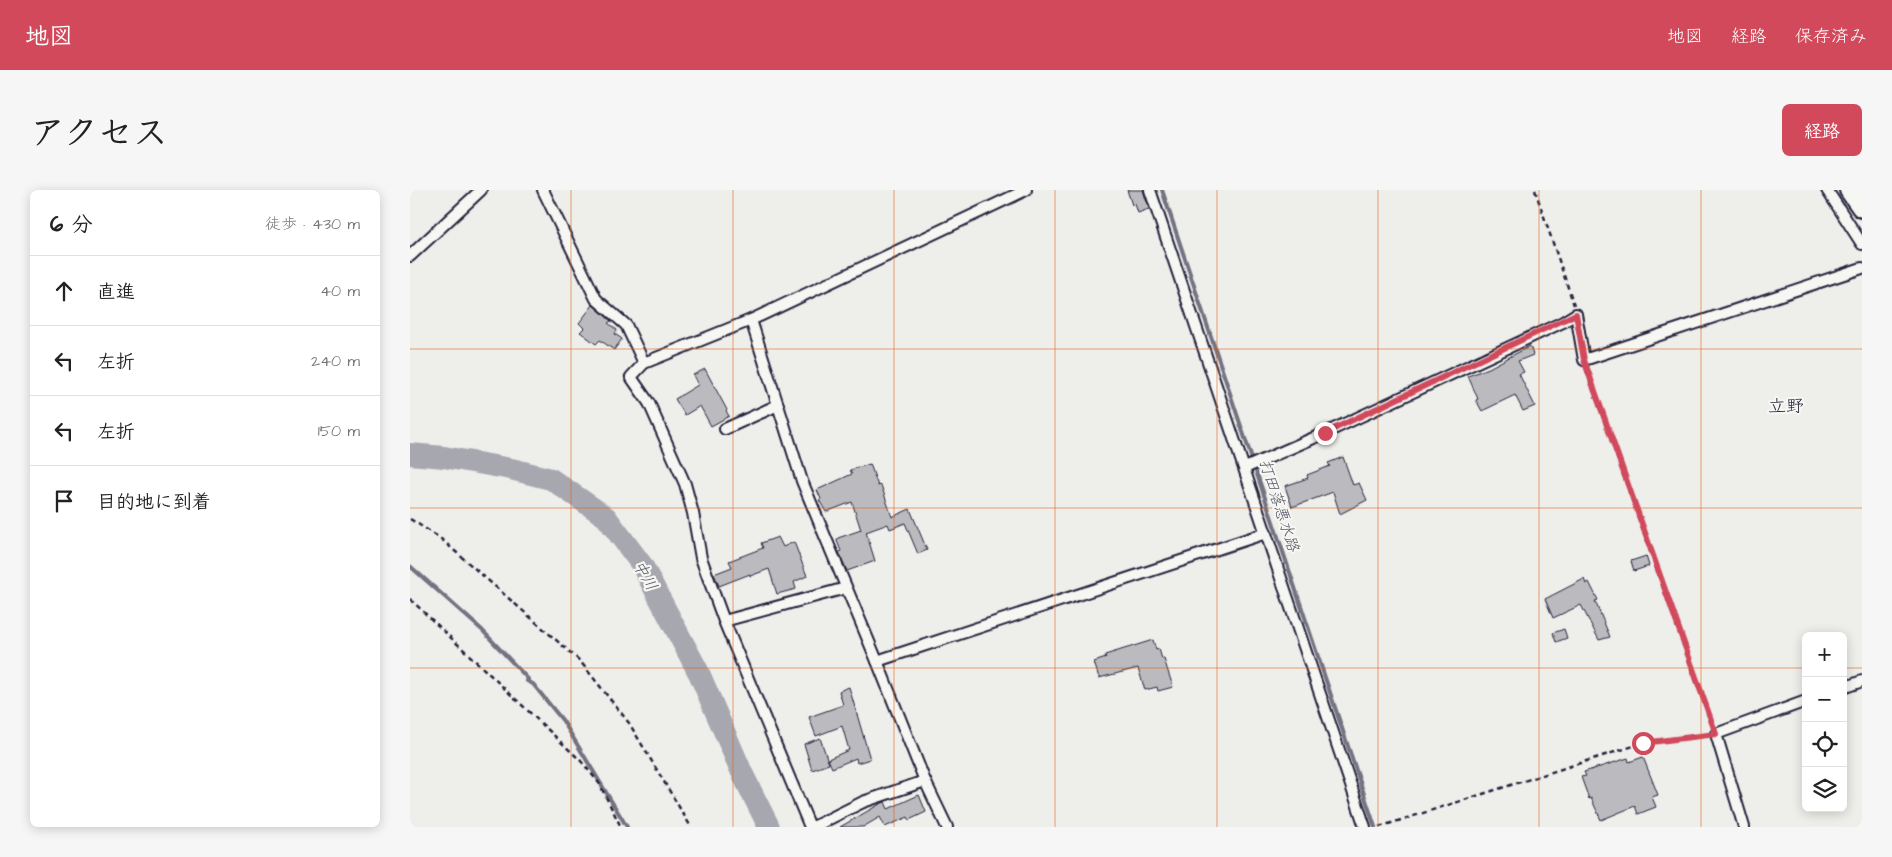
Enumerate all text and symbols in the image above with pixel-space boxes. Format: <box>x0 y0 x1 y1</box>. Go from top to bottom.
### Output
text: 地図 <box>25 20 73 54</box>
text: 地図 <box>1667 24 1703 49</box>
text: 経路 <box>1731 24 1767 49</box>
text: 保存済み <box>1795 24 1867 49</box>
button: 経路 <box>1782 104 1862 156</box>
text: アクセス <box>30 109 168 158</box>
text: 6 分 <box>50 210 93 239</box>
text: 徒歩 · 430 m <box>265 213 360 235</box>
icon: ahead <box>50 277 78 305</box>
text: 直進 <box>97 279 135 306</box>
text: 40 m <box>320 280 360 302</box>
icon: left <box>50 347 78 375</box>
text: 左折 <box>97 349 135 376</box>
text: 240 m <box>311 350 360 372</box>
district label: 立野 <box>1768 394 1804 419</box>
icon: left <box>50 417 78 445</box>
text: 左折 <box>97 419 135 446</box>
text: 150 m <box>318 420 360 442</box>
route end <box>1314 422 1337 445</box>
water label: 打田落悪水路 <box>1254 456 1305 555</box>
icon: arrive <box>50 487 78 515</box>
text: 目的地に到着 <box>97 489 211 516</box>
water label: 中川 <box>628 556 663 595</box>
map controls <box>1802 632 1847 812</box>
button: + <box>1802 632 1847 677</box>
button: − <box>1802 677 1847 722</box>
button: locate <box>1802 722 1847 767</box>
route start <box>1632 732 1655 755</box>
button: layers <box>1802 767 1847 812</box>

